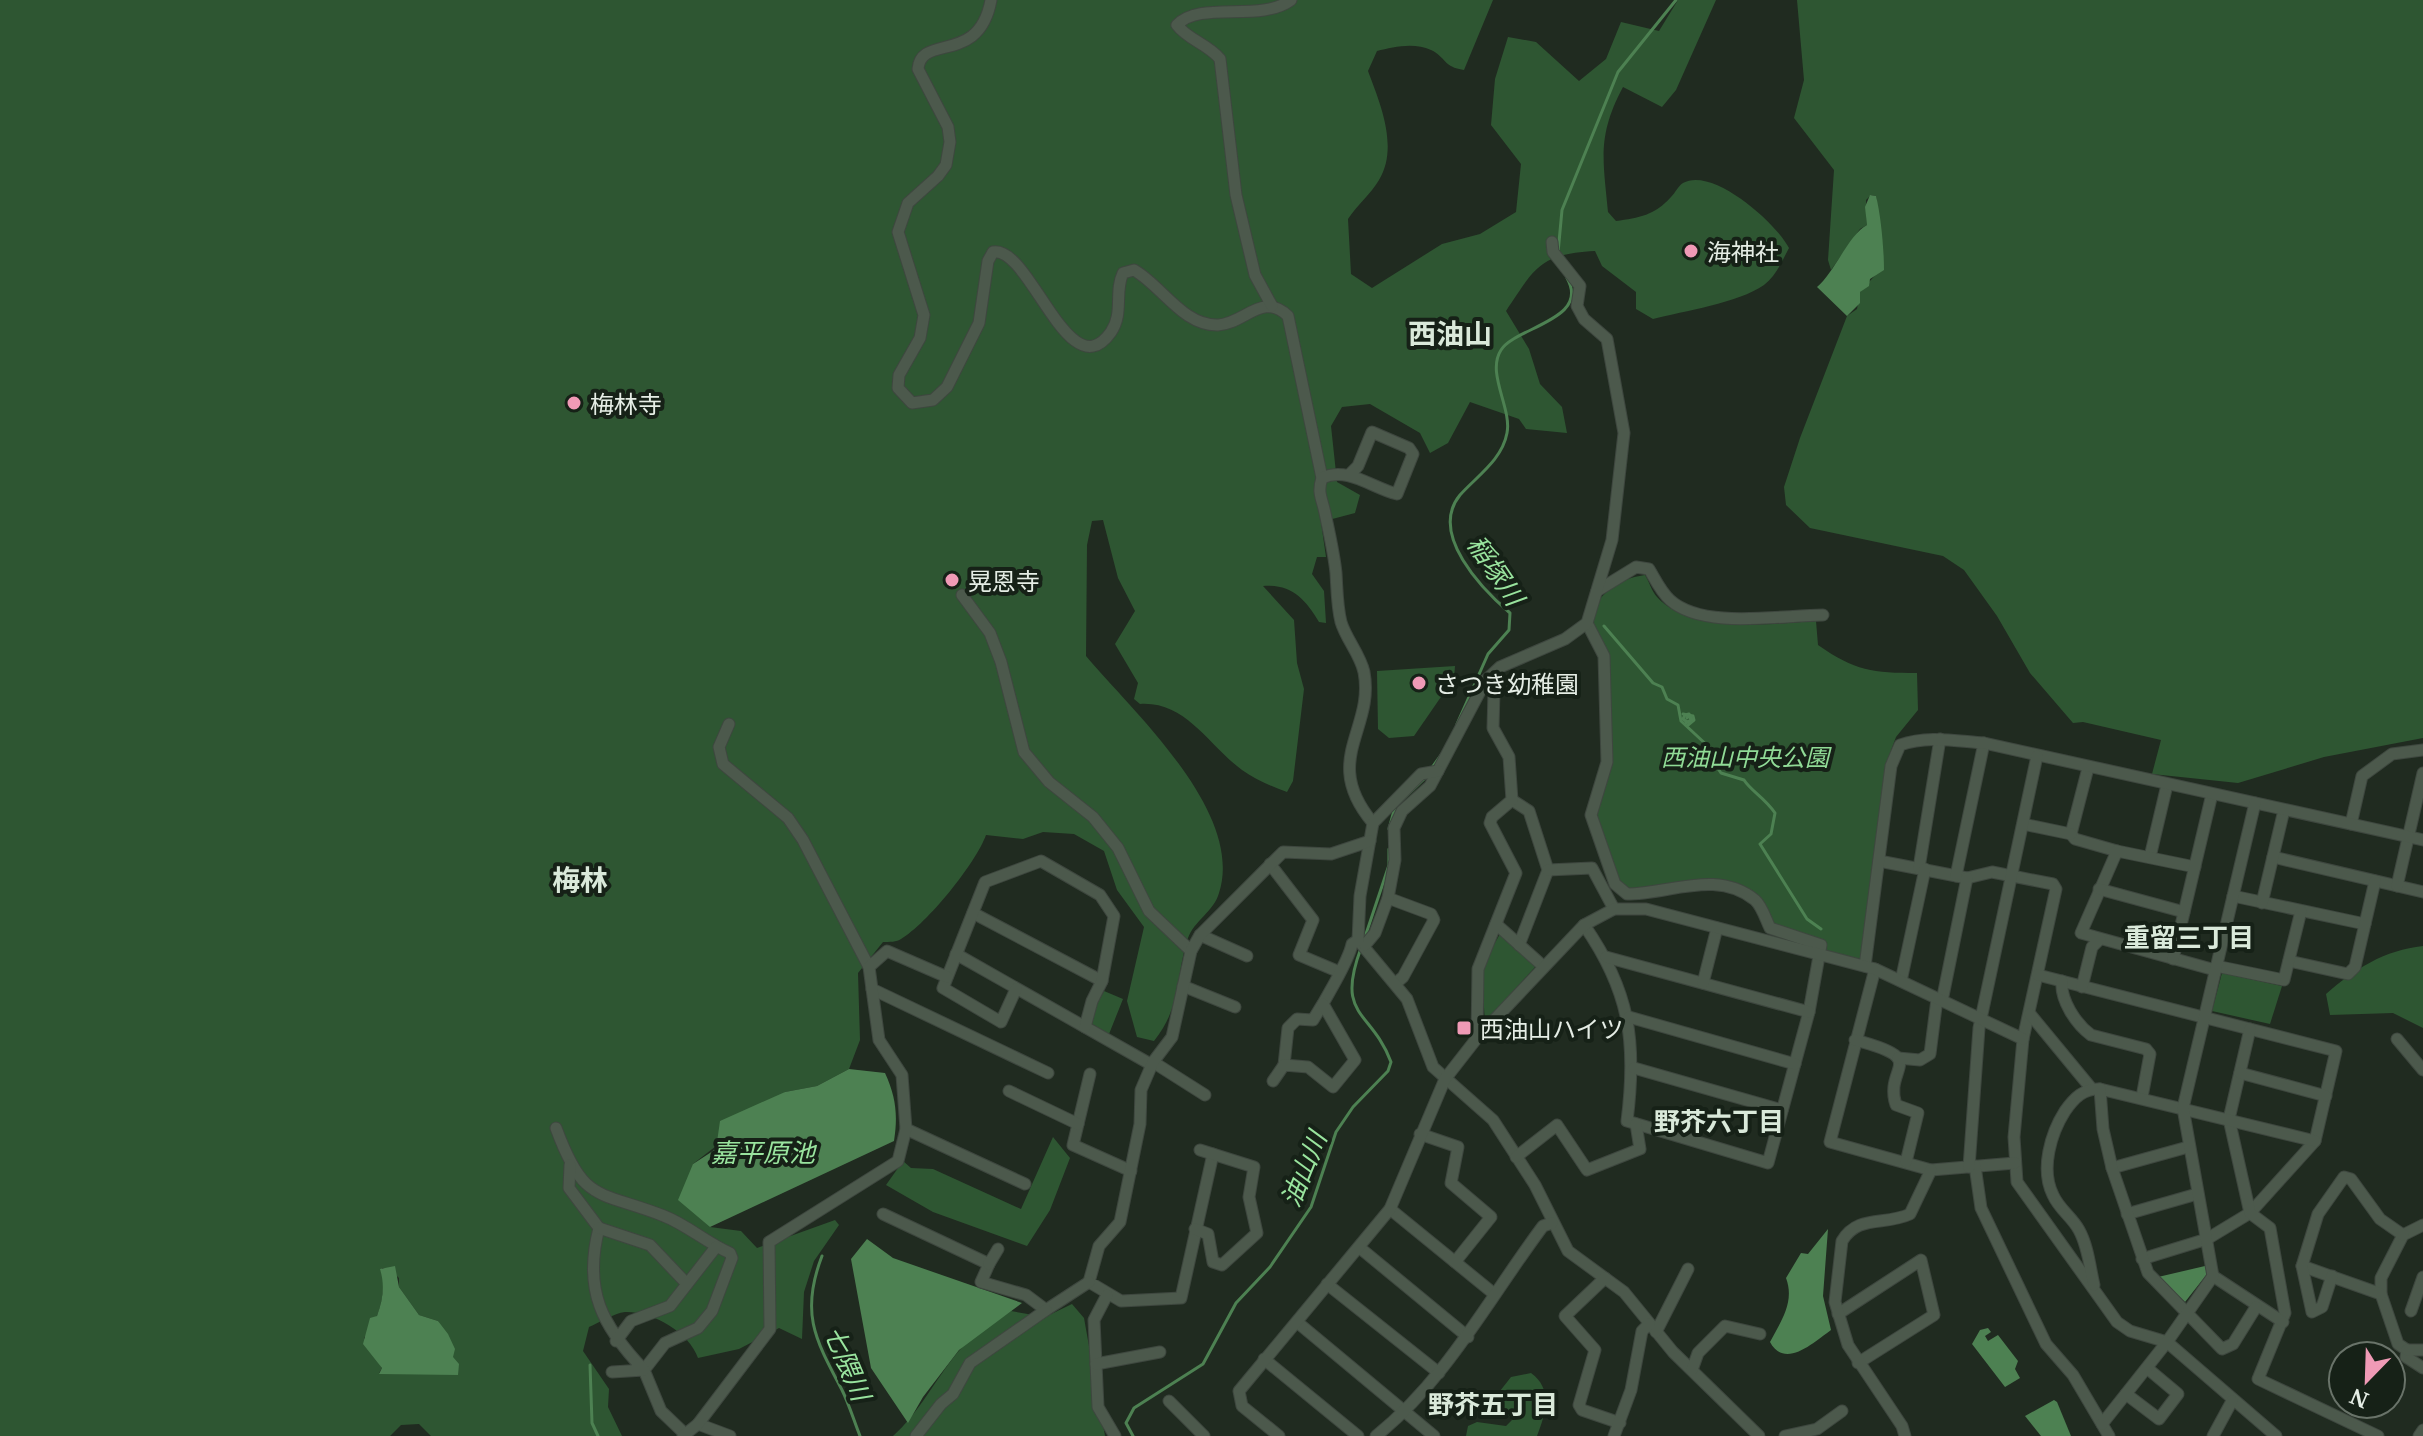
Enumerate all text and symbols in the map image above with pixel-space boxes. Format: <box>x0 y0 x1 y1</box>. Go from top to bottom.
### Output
place label: 海神社 <box>1707 235 1779 268</box>
marker: 海神社 <box>1682 242 1700 260</box>
district label: 西油山 <box>1408 314 1492 352</box>
place label: 梅林寺 <box>590 387 662 420</box>
marker: 梅林寺 <box>565 394 583 412</box>
water label: 稲塚川 <box>1459 528 1534 615</box>
place label: 晃恩寺 <box>968 564 1040 597</box>
marker: 晃恩寺 <box>943 571 961 589</box>
place label: さつき幼稚園 <box>1435 667 1579 700</box>
marker: さつき幼稚園 <box>1410 674 1428 692</box>
park label: 西油山中央公園 <box>1661 740 1832 773</box>
district label: 梅林 <box>552 860 608 898</box>
district label: 重留三丁目 <box>2124 919 2254 955</box>
place label: 西油山ハイツ <box>1480 1012 1624 1045</box>
marker: 西油山ハイツ <box>1455 1019 1473 1037</box>
district label: 野芥六丁目 <box>1654 1103 1784 1139</box>
water label: 油山川 <box>1272 1123 1335 1212</box>
water label: 嘉平原池 <box>711 1134 818 1170</box>
water label: 七隈川 <box>816 1320 881 1409</box>
north arrow <box>2327 1340 2407 1420</box>
text: N <box>2345 1382 2373 1417</box>
district label: 野芥五丁目 <box>1428 1386 1558 1422</box>

